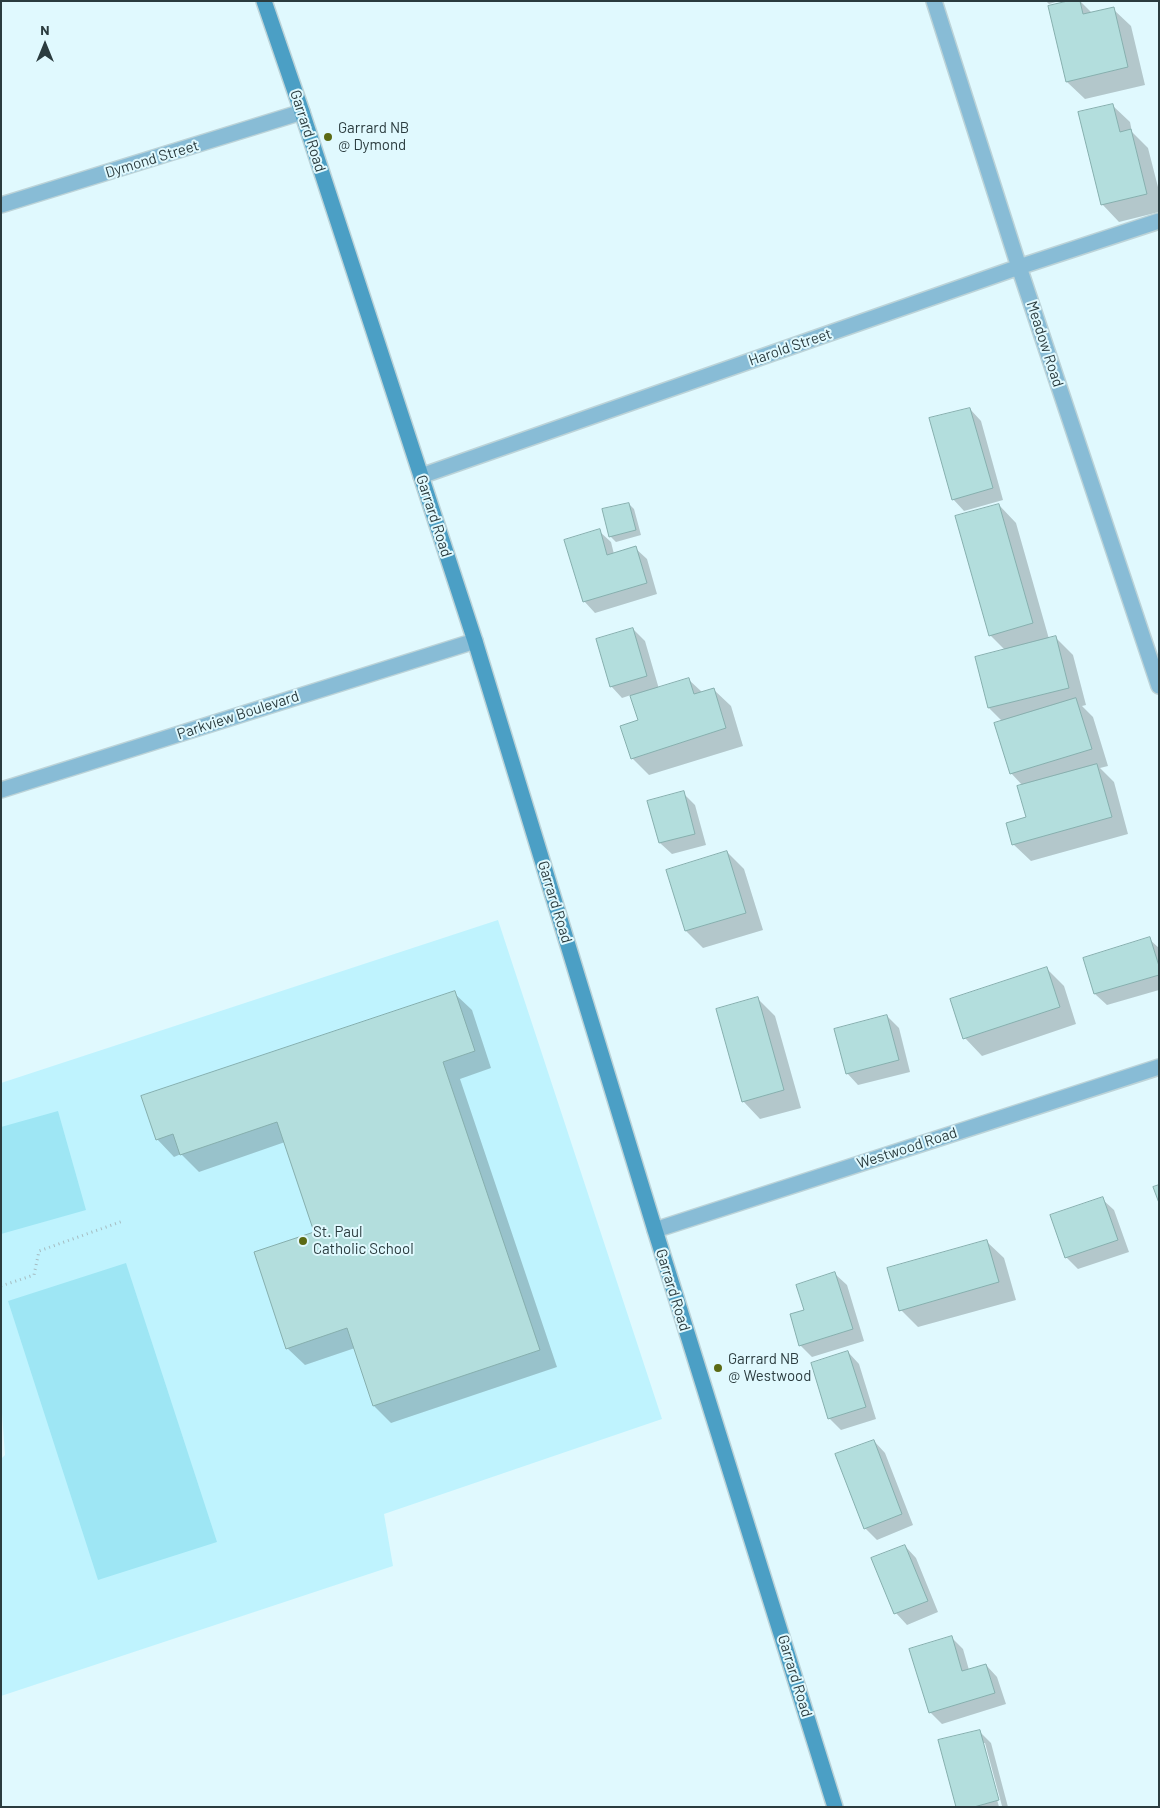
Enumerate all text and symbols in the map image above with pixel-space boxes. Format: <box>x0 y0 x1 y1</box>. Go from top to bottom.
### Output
north arrow <box>20 20 70 70</box>
text: N <box>40 21 50 38</box>
street label: Garrard Road <box>286 88 330 174</box>
place label: Garrard NB @ Dymond <box>338 119 409 154</box>
marker: Garrard NB @ Dymond <box>322 131 334 143</box>
street label: Dymond Street <box>103 136 201 182</box>
street label: Meadow Road <box>1023 299 1067 389</box>
street label: Harold Street <box>746 324 834 370</box>
street label: Garrard Road <box>412 473 456 559</box>
street label: Parkview Boulevard <box>175 687 301 743</box>
street label: Garrard Road <box>534 859 576 945</box>
street label: Westwood Road <box>855 1123 959 1173</box>
place label: St. Paul Catholic School <box>313 1223 414 1258</box>
marker: St. Paul Catholic School <box>297 1235 309 1247</box>
street label: Garrard Road <box>652 1247 694 1333</box>
place label: Garrard NB @ Westwood <box>728 1350 811 1385</box>
marker: Garrard NB @ Westwood <box>712 1362 724 1374</box>
street label: Garrard Road <box>774 1633 816 1719</box>

